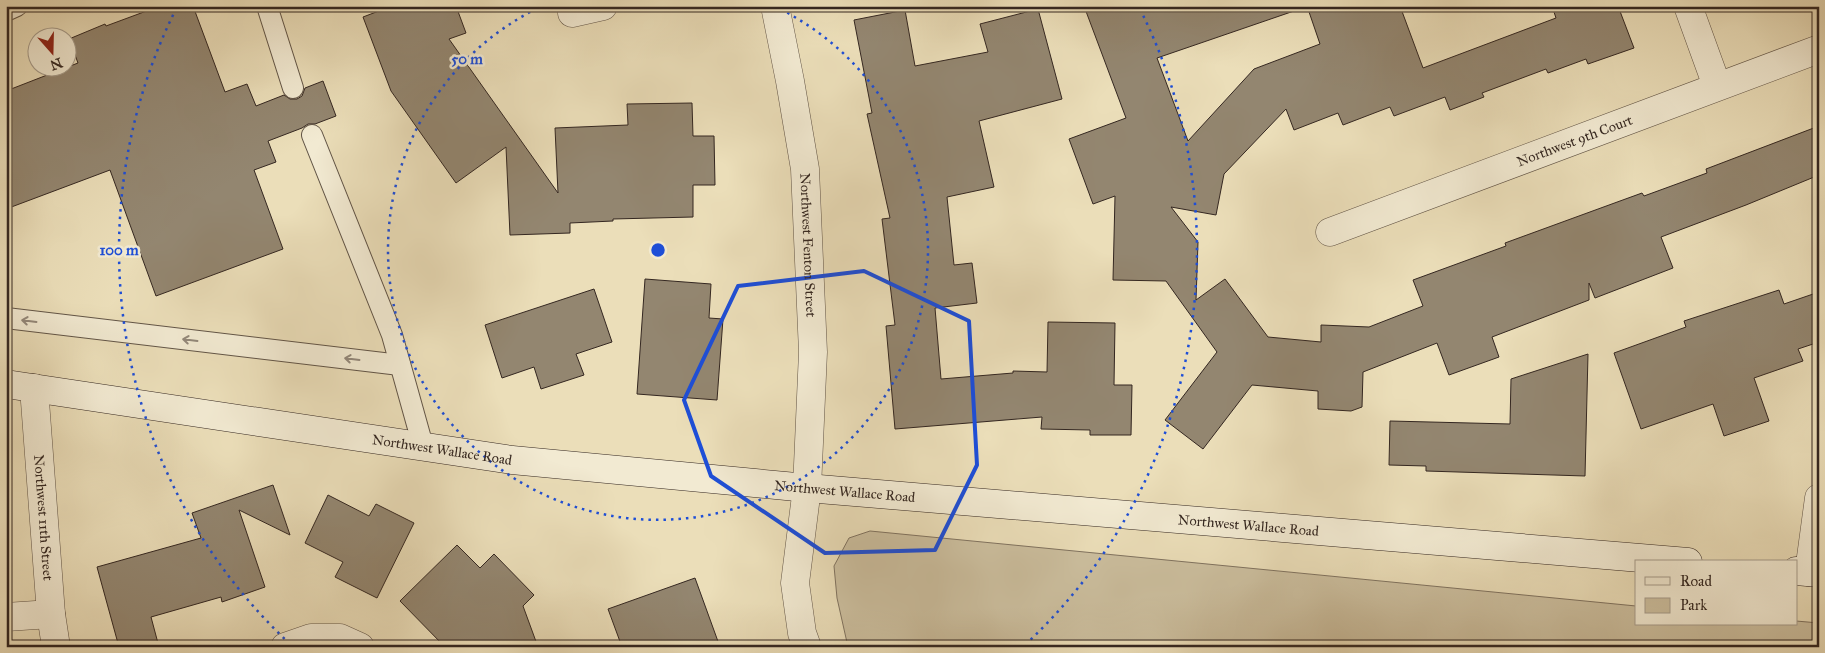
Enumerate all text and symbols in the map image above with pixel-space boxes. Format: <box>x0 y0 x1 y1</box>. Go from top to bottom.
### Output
north arrow <box>28 28 78 78</box>
text: 50 m <box>451 50 483 68</box>
text: N <box>48 54 65 74</box>
street label: Northwest 9th Court <box>1514 111 1635 170</box>
street label: Northwest Fenton Street <box>797 173 820 318</box>
text: 100 m <box>99 241 139 259</box>
centre of rings <box>649 241 667 259</box>
one-way arrow <box>21 316 37 326</box>
one-way arrow <box>182 335 198 345</box>
one-way arrow <box>344 354 360 364</box>
street label: Northwest Wallace Road <box>371 431 513 468</box>
street label: Northwest 11th Street <box>31 454 57 581</box>
street label: Northwest Wallace Road <box>774 476 916 506</box>
street label: Northwest Wallace Road <box>1177 511 1320 539</box>
legend <box>1635 560 1798 626</box>
text: Road <box>1680 572 1712 590</box>
text: Park <box>1680 596 1707 614</box>

